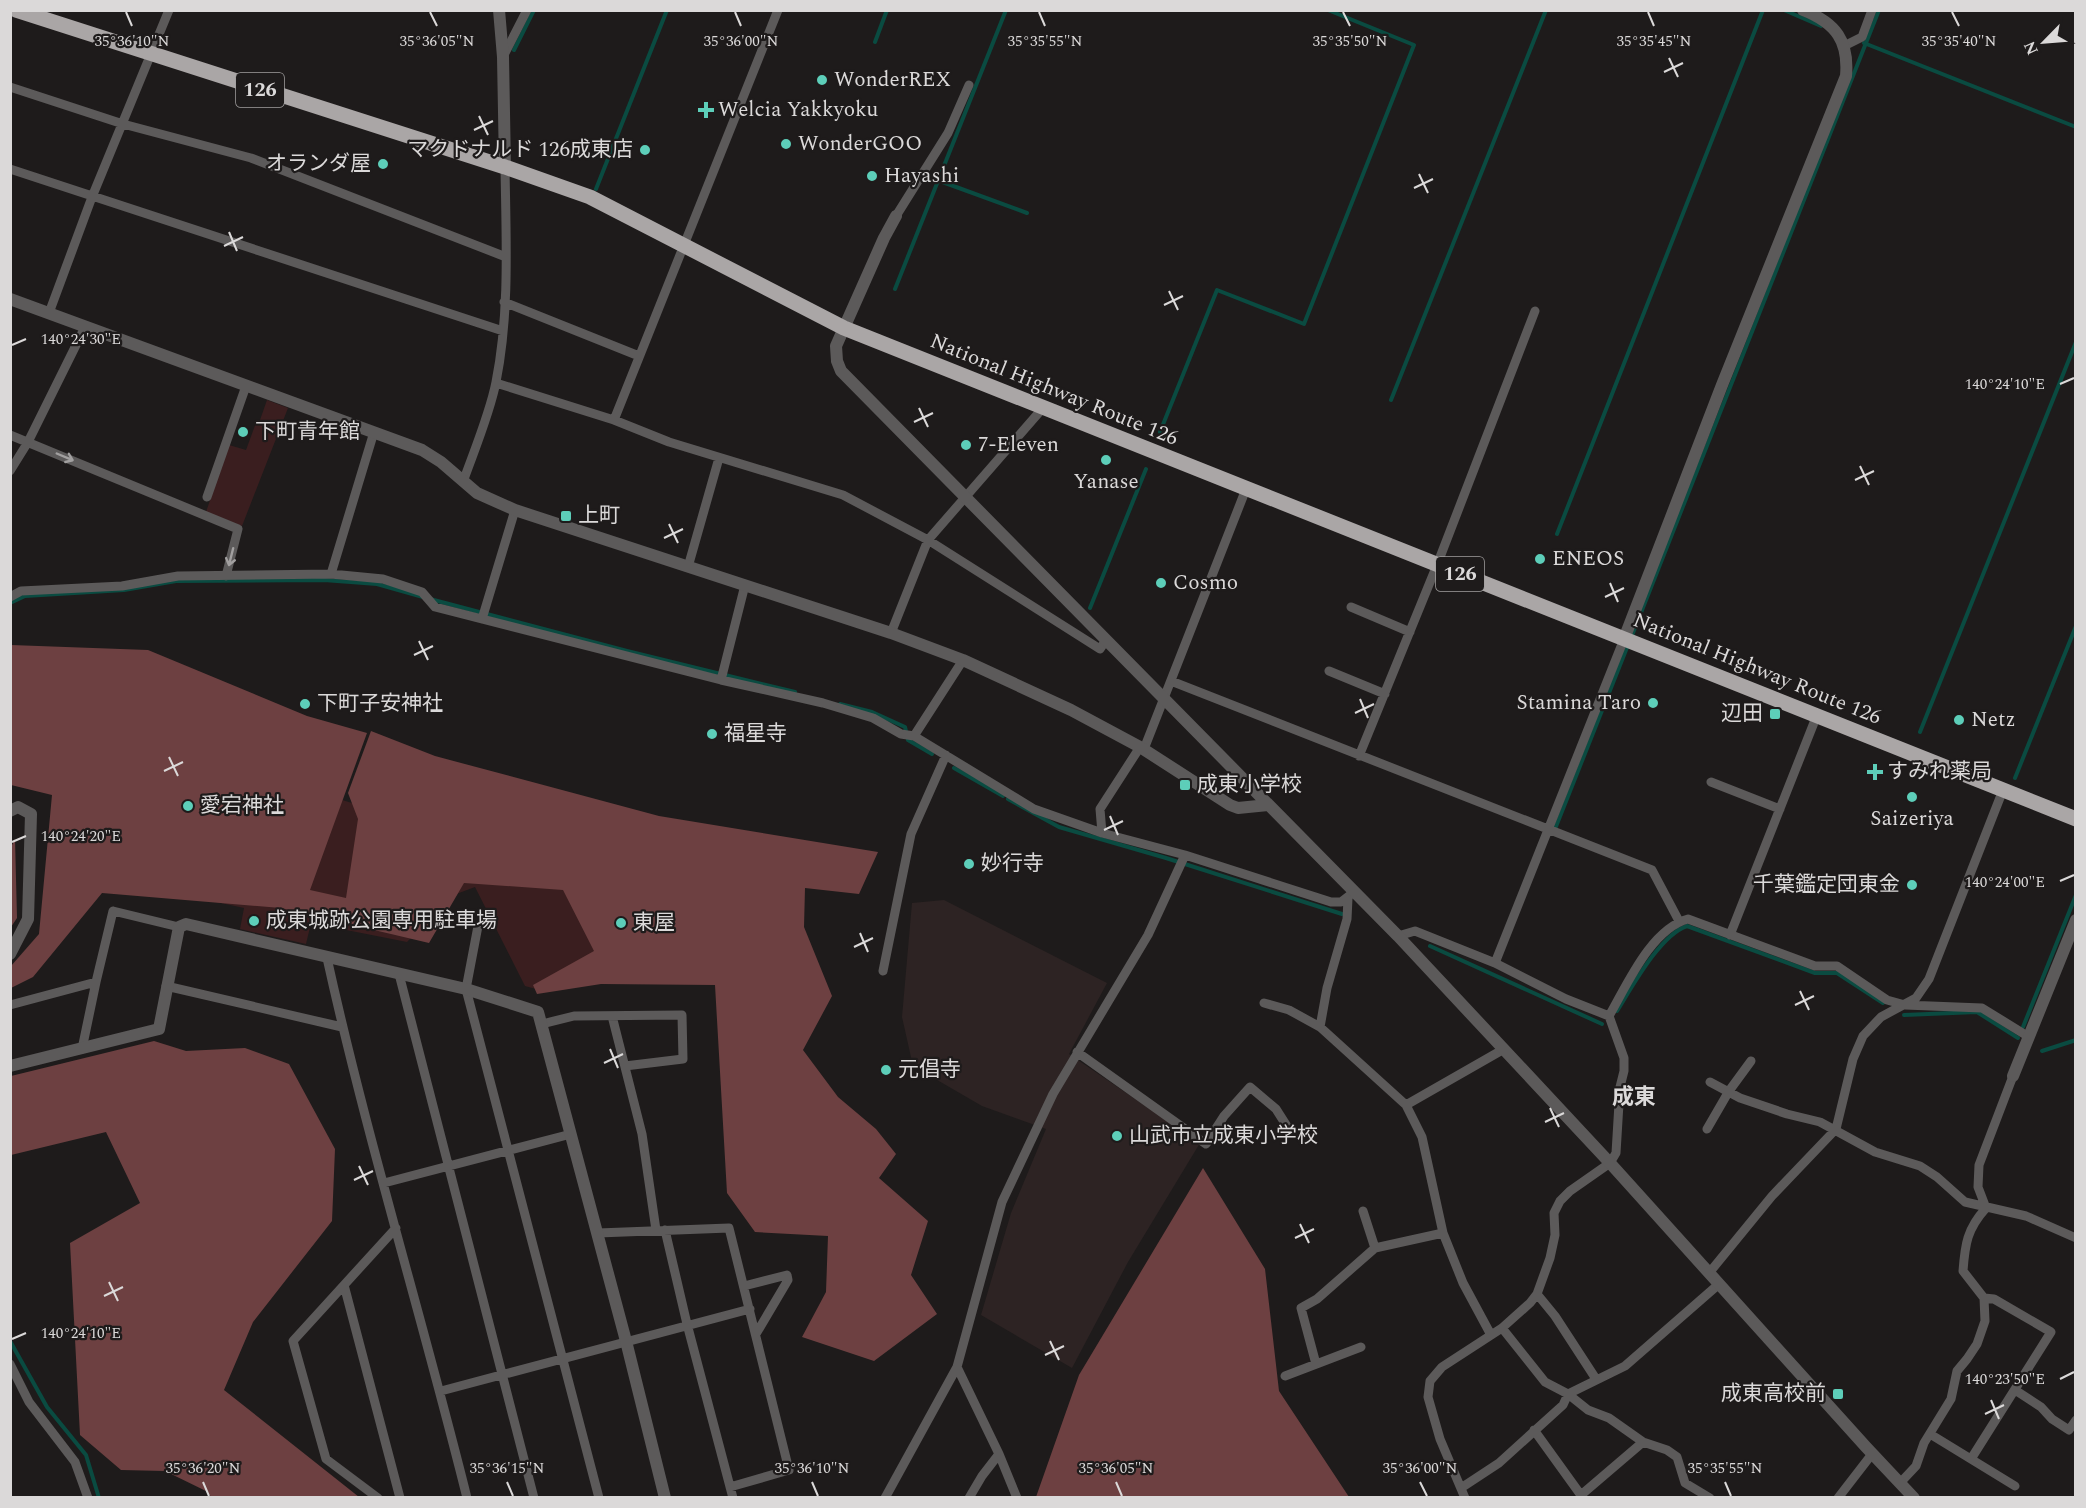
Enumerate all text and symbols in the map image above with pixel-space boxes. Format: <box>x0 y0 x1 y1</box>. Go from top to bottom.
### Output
north arrow <box>2014 12 2074 72</box>
text: 35°36'10"N <box>95 30 170 53</box>
text: 35°36'05"N <box>400 30 475 53</box>
text: 35°36'00"N <box>704 30 779 53</box>
text: 35°35'55"N <box>1008 30 1083 53</box>
text: 35°35'50"N <box>1313 30 1388 53</box>
text: 35°35'45"N <box>1617 30 1692 53</box>
text: 35°35'40"N <box>1922 30 1997 53</box>
text: N <box>2018 37 2045 59</box>
place label: WonderREX <box>834 64 951 96</box>
road number: 126 <box>236 73 284 107</box>
marker: WonderREX <box>815 73 829 87</box>
place label: Welcia Yakkyoku <box>718 94 879 126</box>
marker: Welcia Yakkyoku <box>699 103 713 117</box>
place label: WonderGOO <box>798 128 922 160</box>
place label: マクドナルド 126成東店 <box>407 134 633 166</box>
marker: WonderGOO <box>779 137 793 151</box>
marker: マクドナルド 126成東店 <box>638 143 652 157</box>
place label: オランダ屋 <box>266 148 371 180</box>
marker: オランダ屋 <box>376 157 390 171</box>
place label: Hayashi <box>884 160 959 192</box>
marker: Hayashi <box>865 169 879 183</box>
street label: National Highway Route 126 <box>925 325 1183 455</box>
text: 140°24'30"E <box>41 328 121 351</box>
text: 140°24'10"E <box>1965 373 2045 396</box>
place label: 下町青年館 <box>255 416 360 448</box>
marker: 下町青年館 <box>236 425 250 439</box>
place label: 7-Eleven <box>978 429 1059 461</box>
marker: 7-Eleven <box>959 438 973 452</box>
one-way arrow <box>55 452 73 463</box>
marker: Yanase <box>1099 453 1113 467</box>
place label: Yanase <box>1073 466 1139 498</box>
place label: 上町 <box>578 500 620 532</box>
marker: 上町 <box>559 509 573 523</box>
place label: ENEOS <box>1552 543 1624 575</box>
one-way arrow <box>225 547 237 566</box>
marker: ENEOS <box>1533 552 1547 566</box>
road number: 126 <box>1436 557 1484 591</box>
place label: Cosmo <box>1173 567 1238 599</box>
marker: Cosmo <box>1154 576 1168 590</box>
street label: National Highway Route 126 <box>1628 604 1886 734</box>
place label: Stamina Taro <box>1517 687 1641 719</box>
place label: 下町子安神社 <box>317 688 443 720</box>
marker: Stamina Taro <box>1646 696 1660 710</box>
marker: 下町子安神社 <box>298 697 312 711</box>
place label: 辺田 <box>1721 698 1763 730</box>
place label: Netz <box>1971 704 2016 736</box>
marker: 辺田 <box>1768 707 1782 721</box>
marker: Netz <box>1952 713 1966 727</box>
place label: 福星寺 <box>724 718 787 750</box>
marker: 福星寺 <box>705 727 719 741</box>
place label: すみれ薬局 <box>1887 756 1992 788</box>
marker: すみれ薬局 <box>1868 765 1882 779</box>
place label: 成東小学校 <box>1197 769 1302 801</box>
marker: 成東小学校 <box>1178 778 1192 792</box>
place label: 愛宕神社 <box>200 790 284 822</box>
marker: Saizeriya <box>1905 790 1919 804</box>
marker: 愛宕神社 <box>181 799 195 813</box>
place label: Saizeriya <box>1870 803 1955 835</box>
text: 140°24'20"E <box>41 825 121 848</box>
place label: 妙行寺 <box>981 848 1044 880</box>
marker: 妙行寺 <box>962 857 976 871</box>
place label: 千葉鑑定団東金 <box>1753 869 1900 901</box>
text: 140°24'00"E <box>1965 871 2045 894</box>
marker: 千葉鑑定団東金 <box>1905 878 1919 892</box>
place label: 成東城跡公園専用駐車場 <box>266 905 497 937</box>
place label: 東屋 <box>633 907 675 939</box>
marker: 成東城跡公園専用駐車場 <box>247 914 261 928</box>
marker: 東屋 <box>614 916 628 930</box>
place label: 元倡寺 <box>898 1054 961 1086</box>
marker: 元倡寺 <box>879 1063 893 1077</box>
district label: 成東 <box>1612 1081 1656 1114</box>
place label: 山武市立成東小学校 <box>1129 1120 1318 1152</box>
marker: 山武市立成東小学校 <box>1110 1129 1124 1143</box>
text: 140°24'10"E <box>41 1322 121 1345</box>
text: 140°23'50"E <box>1965 1368 2045 1391</box>
place label: 成東高校前 <box>1721 1378 1826 1410</box>
marker: 成東高校前 <box>1831 1387 1845 1401</box>
text: 35°36'20"N <box>166 1457 241 1480</box>
text: 35°36'15"N <box>470 1457 545 1480</box>
text: 35°36'10"N <box>775 1457 850 1480</box>
text: 35°36'05"N <box>1079 1457 1154 1480</box>
text: 35°36'00"N <box>1383 1457 1458 1480</box>
text: 35°35'55"N <box>1688 1457 1763 1480</box>

